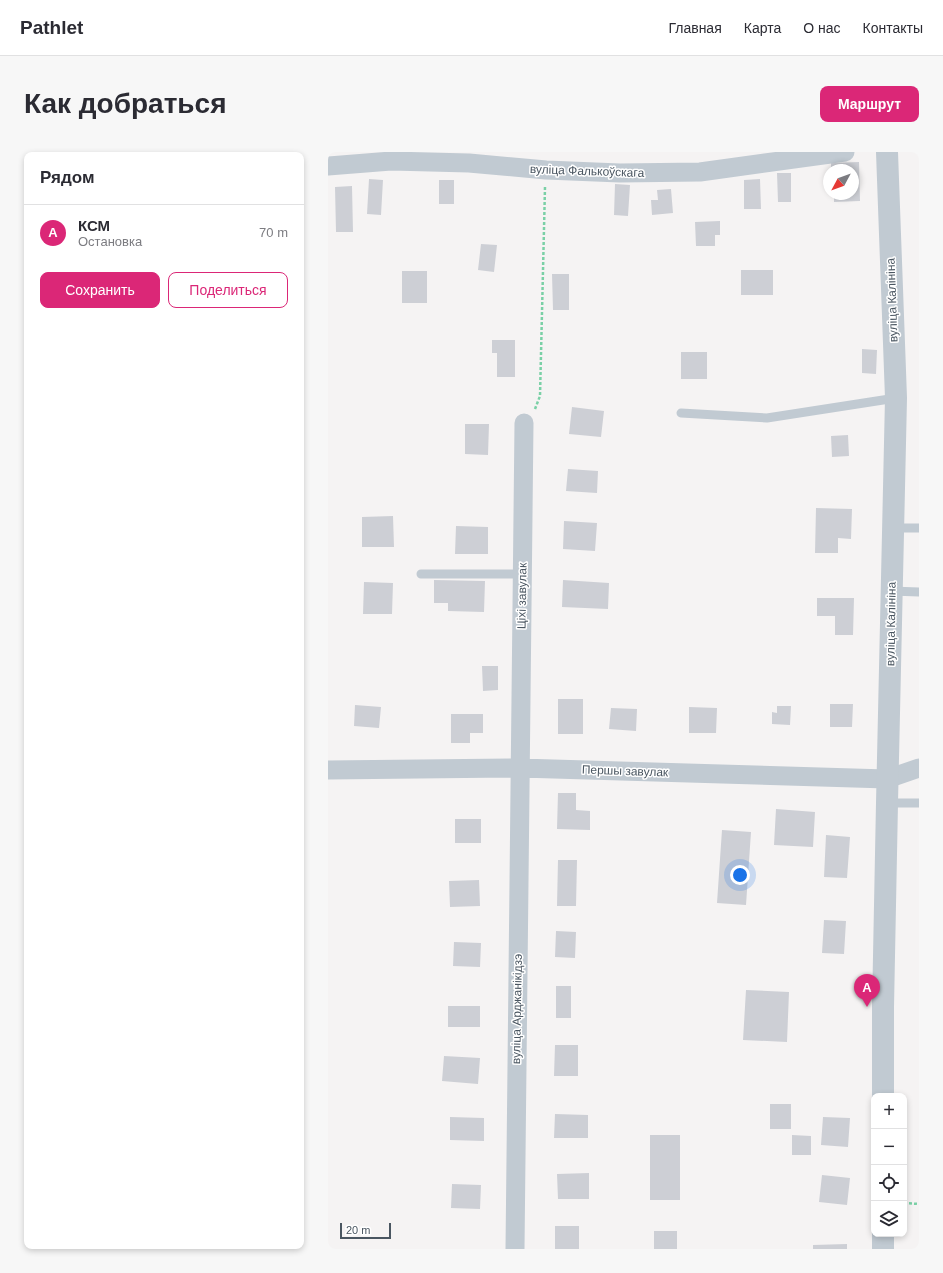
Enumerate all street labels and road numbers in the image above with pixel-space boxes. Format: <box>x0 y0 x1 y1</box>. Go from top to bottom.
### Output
street label: вуліца Фалькоўскага <box>530 162 645 180</box>
street label: вуліца Калініна <box>884 257 900 342</box>
street label: Ціхі завулак <box>514 562 530 629</box>
street label: вуліца Калініна <box>883 581 899 666</box>
street label: Першы завулак <box>582 762 669 780</box>
street label: вуліца Арджанікідзэ <box>509 954 525 1064</box>

